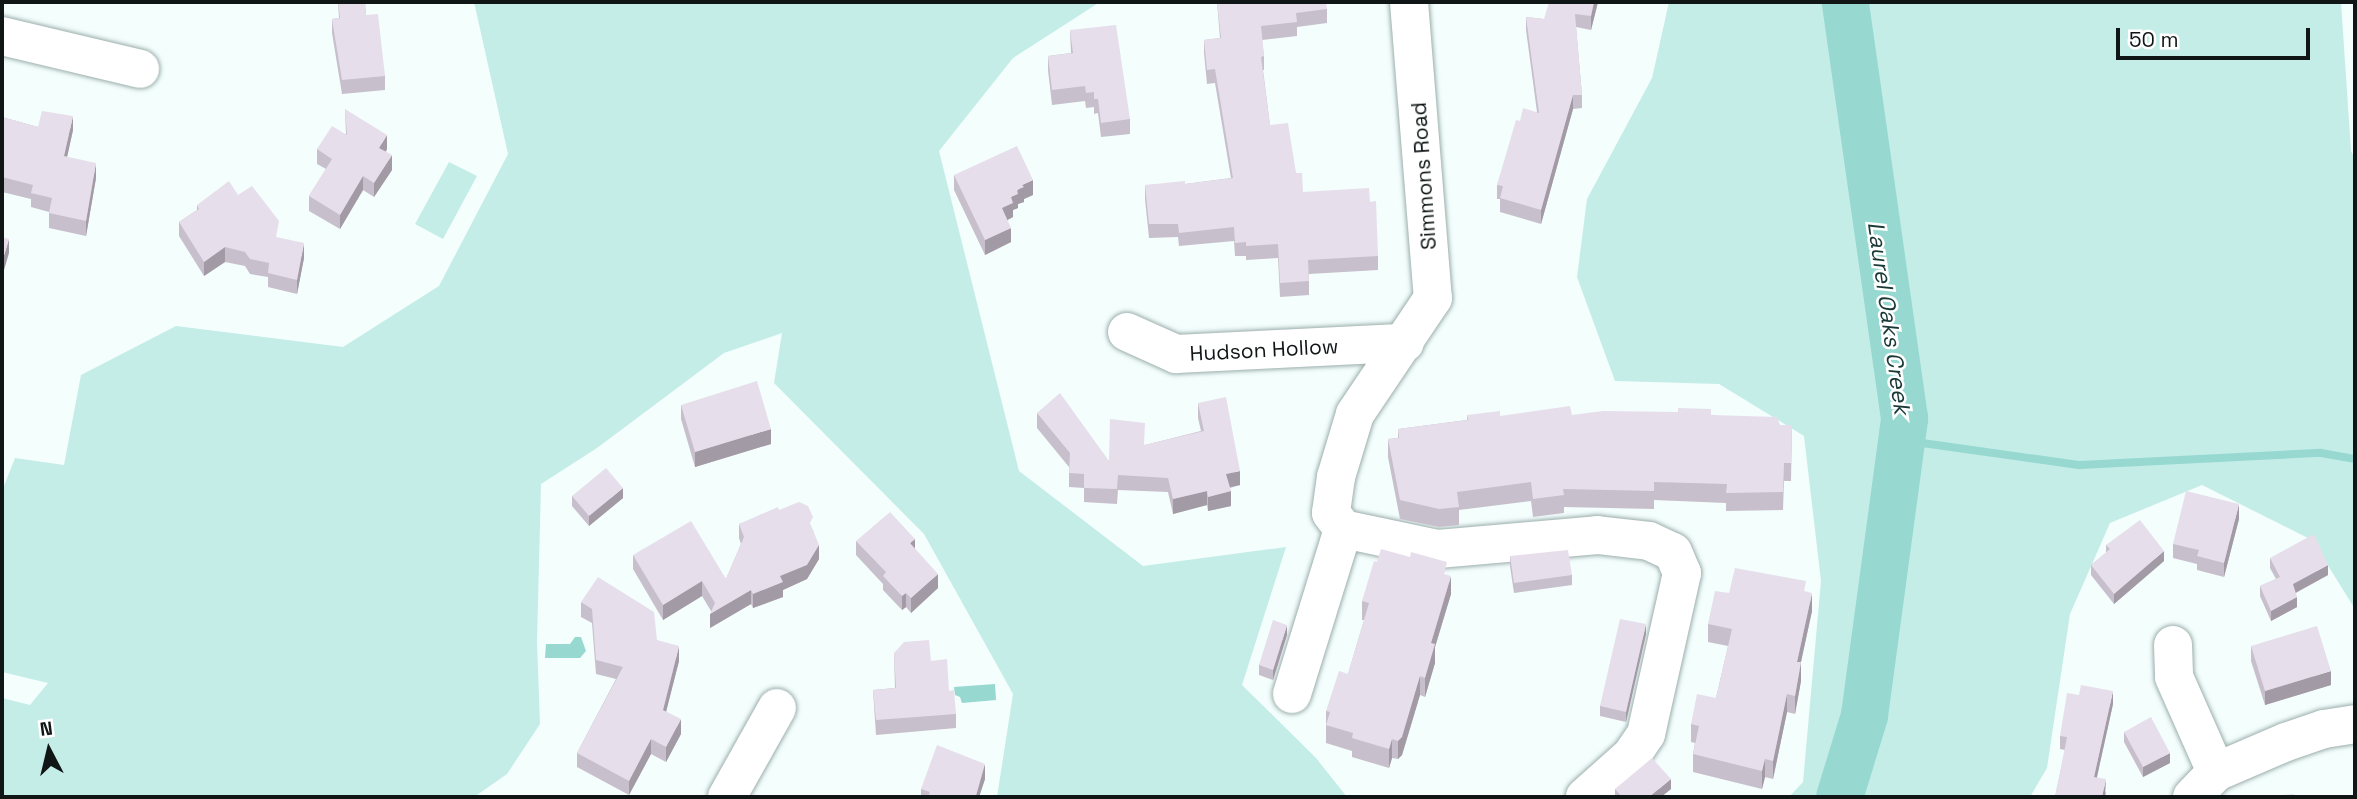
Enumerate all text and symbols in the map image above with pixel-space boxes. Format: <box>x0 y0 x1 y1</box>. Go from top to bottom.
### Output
scale bar <box>2119 14 2313 58</box>
text: 50 m <box>2129 26 2179 53</box>
street label: Simmons Road <box>1406 101 1442 251</box>
water label: Laurel Oaks Creek <box>1862 220 1916 416</box>
street label: Hudson Hollow <box>1189 334 1339 366</box>
north arrow <box>14 715 84 785</box>
text: N <box>39 715 54 742</box>

